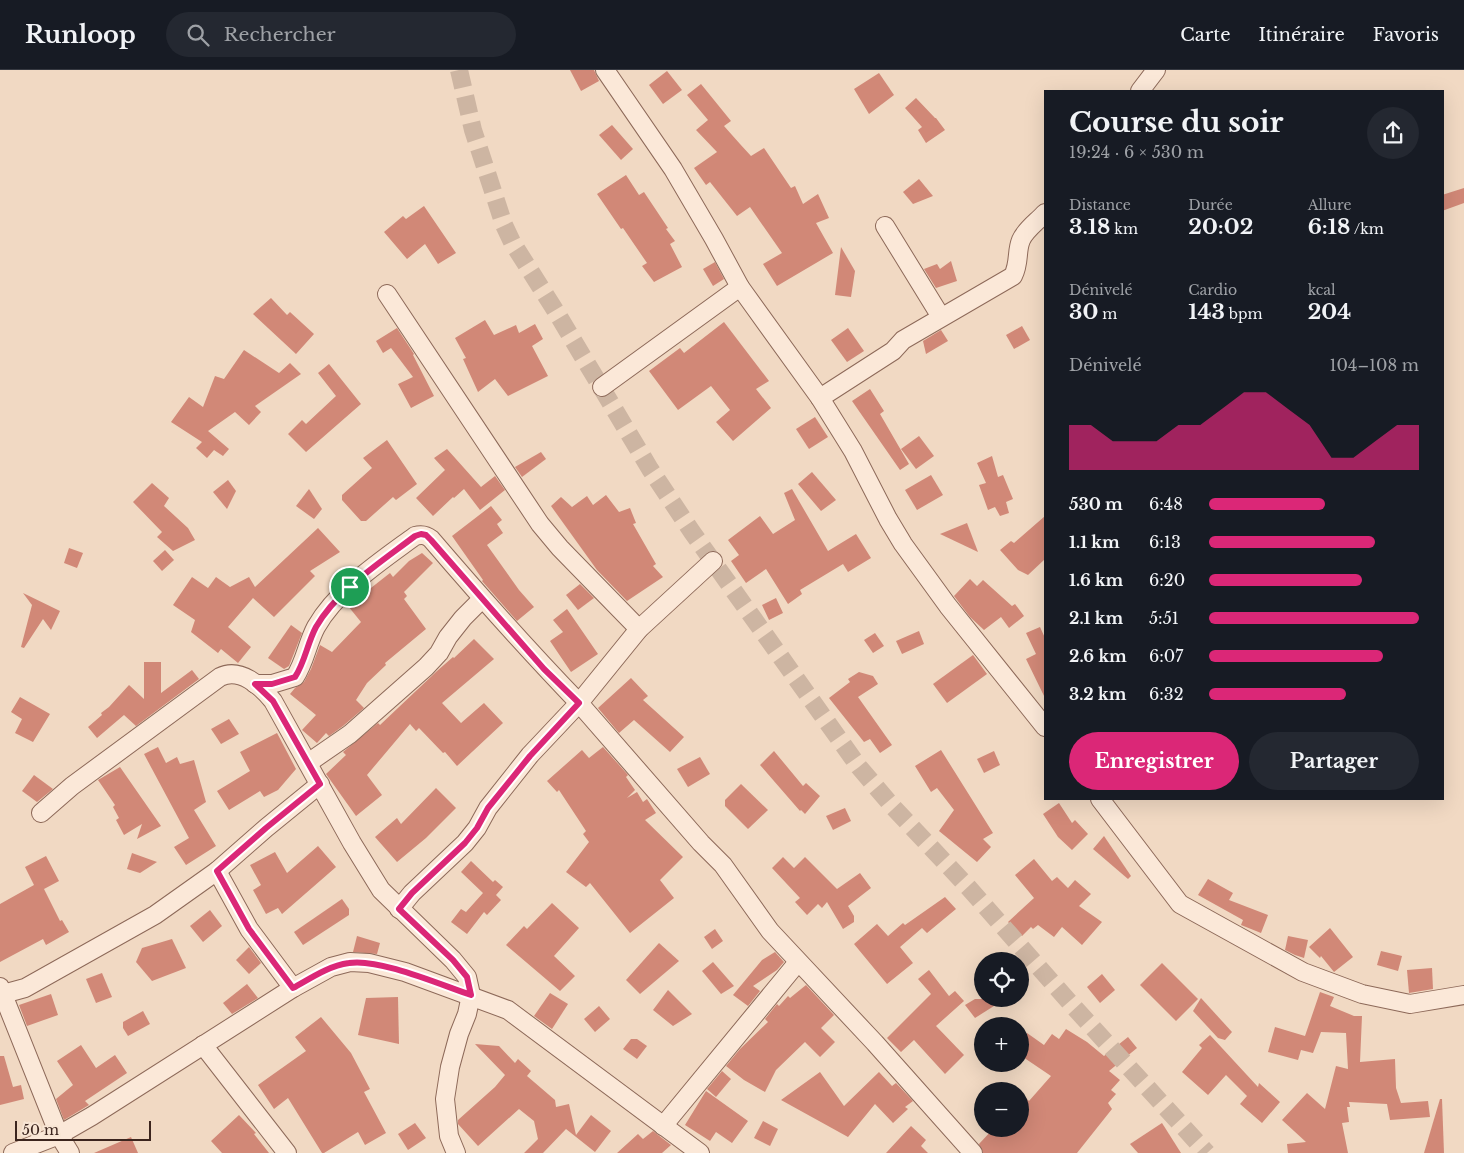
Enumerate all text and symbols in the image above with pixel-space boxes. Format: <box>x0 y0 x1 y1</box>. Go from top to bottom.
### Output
search box <box>166 12 516 57</box>
text: Runloop <box>25 20 136 49</box>
icon: search <box>184 21 212 49</box>
text: Rechercher <box>224 23 336 46</box>
text: Carte <box>1180 24 1230 46</box>
text: Itinéraire <box>1258 24 1345 46</box>
text: Favoris <box>1373 24 1439 46</box>
text: Course du soir <box>1069 105 1284 140</box>
button: share <box>1367 107 1419 159</box>
text: 19:24 · 6 × 530 m <box>1069 142 1204 162</box>
text: Distance <box>1069 196 1131 214</box>
text: Durée <box>1188 196 1233 214</box>
text: Allure <box>1308 196 1352 214</box>
text: 3.18 <box>1069 214 1110 240</box>
text: 20:02 <box>1188 214 1253 240</box>
text: 6:18 <box>1308 214 1350 240</box>
text: km <box>1110 220 1138 238</box>
text: /km <box>1350 220 1384 238</box>
text: Dénivelé <box>1069 281 1133 299</box>
text: Cardio <box>1188 281 1237 299</box>
text: kcal <box>1308 281 1336 299</box>
text: 30 <box>1069 299 1098 325</box>
text: 143 <box>1188 299 1225 325</box>
text: 204 <box>1308 299 1351 325</box>
text: m <box>1098 305 1117 323</box>
text: bpm <box>1225 305 1263 323</box>
text: Dénivelé <box>1069 355 1142 375</box>
text: 104–108 m <box>1329 355 1419 375</box>
text: 530 m <box>1069 494 1123 514</box>
text: 6:48 <box>1149 494 1183 514</box>
text: 1.1 km <box>1069 532 1120 552</box>
text: 6:13 <box>1149 532 1181 552</box>
pin <box>329 566 371 608</box>
text: 1.6 km <box>1069 570 1123 590</box>
text: 6:20 <box>1149 570 1185 590</box>
icon: arrive <box>336 573 364 601</box>
text: 2.1 km <box>1069 608 1123 628</box>
text: 5:51 <box>1149 608 1179 628</box>
text: 2.6 km <box>1069 646 1127 666</box>
text: 6:07 <box>1149 646 1183 666</box>
text: 3.2 km <box>1069 684 1126 704</box>
text: 6:32 <box>1149 684 1184 704</box>
button: Enregistrer <box>1069 732 1239 790</box>
button: Partager <box>1249 732 1419 790</box>
map controls <box>974 952 1029 1137</box>
button: locate <box>974 952 1029 1007</box>
button: + <box>974 1017 1029 1072</box>
button: − <box>974 1082 1029 1137</box>
scale bar <box>15 1118 151 1141</box>
text: 50 m <box>22 1121 59 1139</box>

